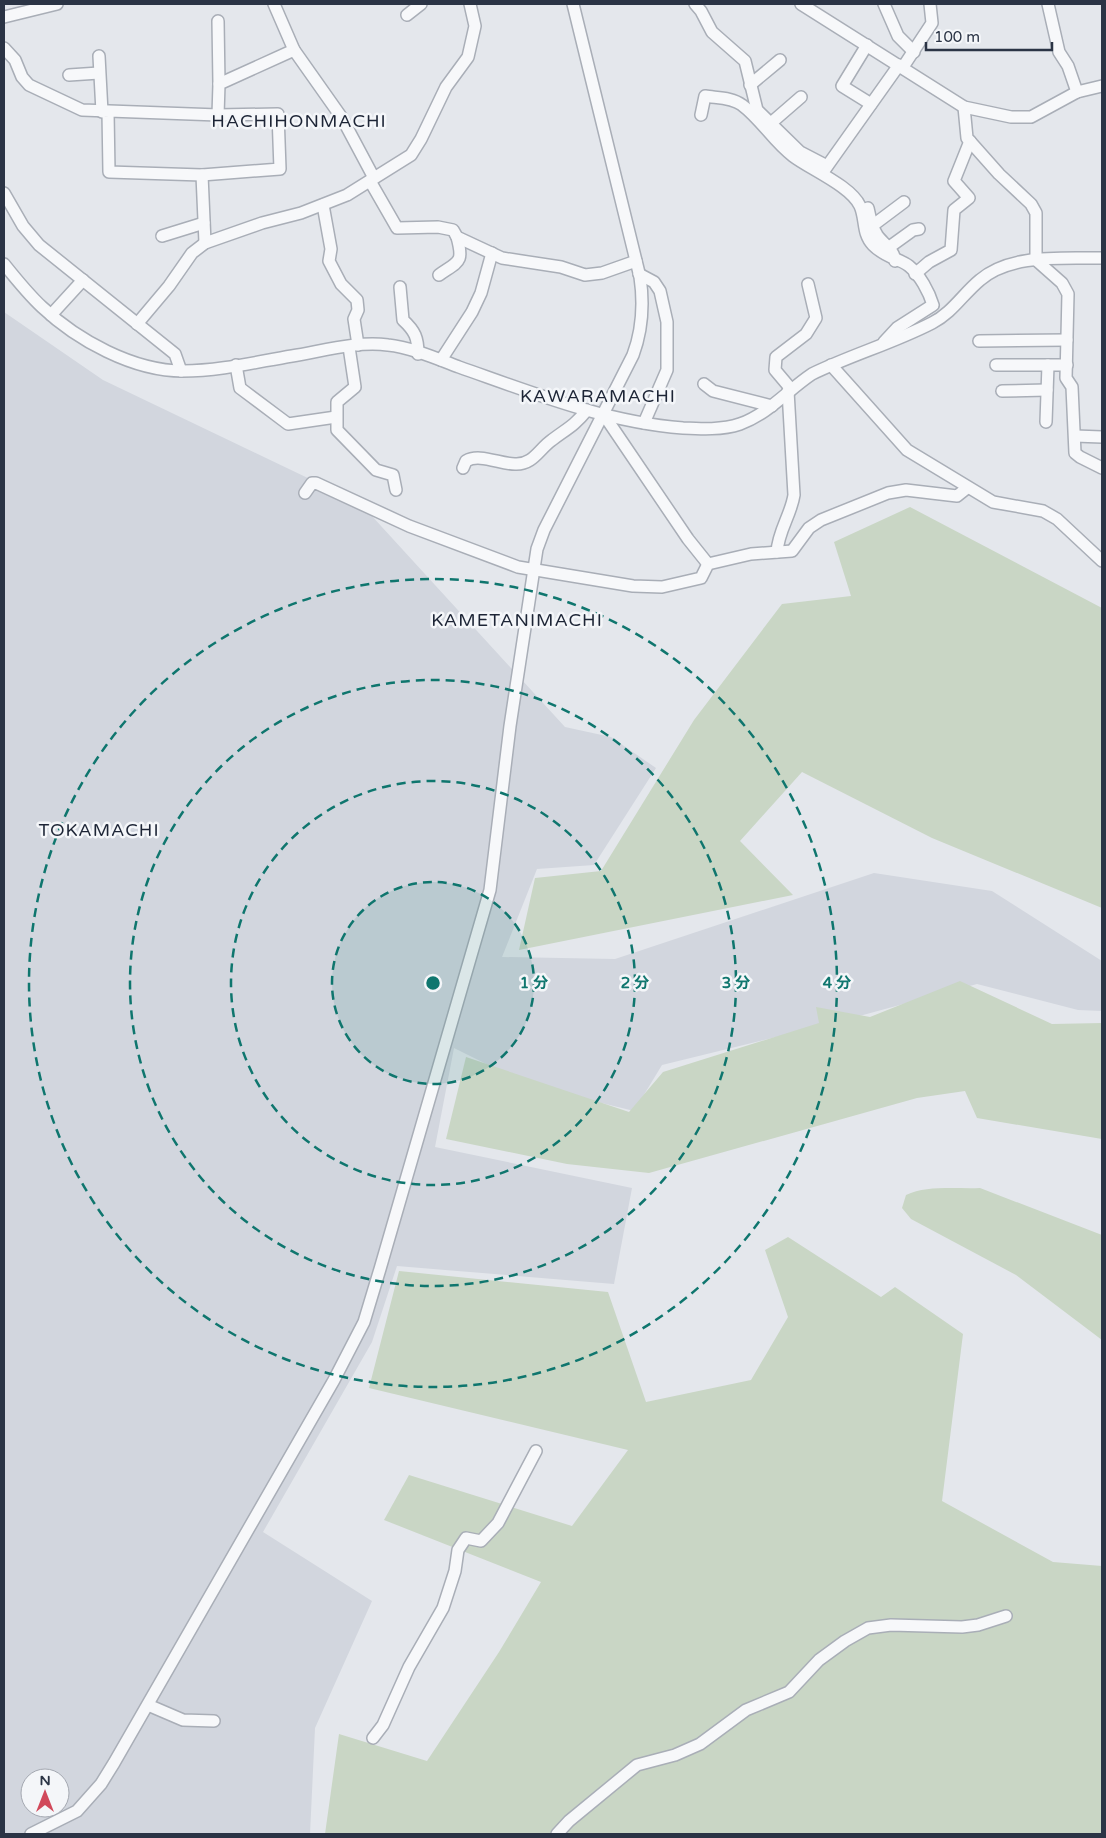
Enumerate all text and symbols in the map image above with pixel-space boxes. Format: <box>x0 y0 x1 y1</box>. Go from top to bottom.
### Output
scale bar <box>926 20 1052 52</box>
text: 100 m <box>934 28 980 46</box>
district label: HACHIHONMACHI <box>211 110 387 132</box>
district label: KAWARAMACHI <box>520 385 676 407</box>
district label: KAMETANIMACHI <box>431 609 603 631</box>
district label: TOKAMACHI <box>38 819 160 841</box>
centre of rings <box>424 974 442 992</box>
text: 1 分 <box>520 974 548 992</box>
text: 2 分 <box>621 974 649 992</box>
text: 3 分 <box>722 974 750 992</box>
text: 4 分 <box>823 974 851 992</box>
north arrow <box>20 1768 70 1818</box>
text: N <box>39 1772 51 1789</box>

